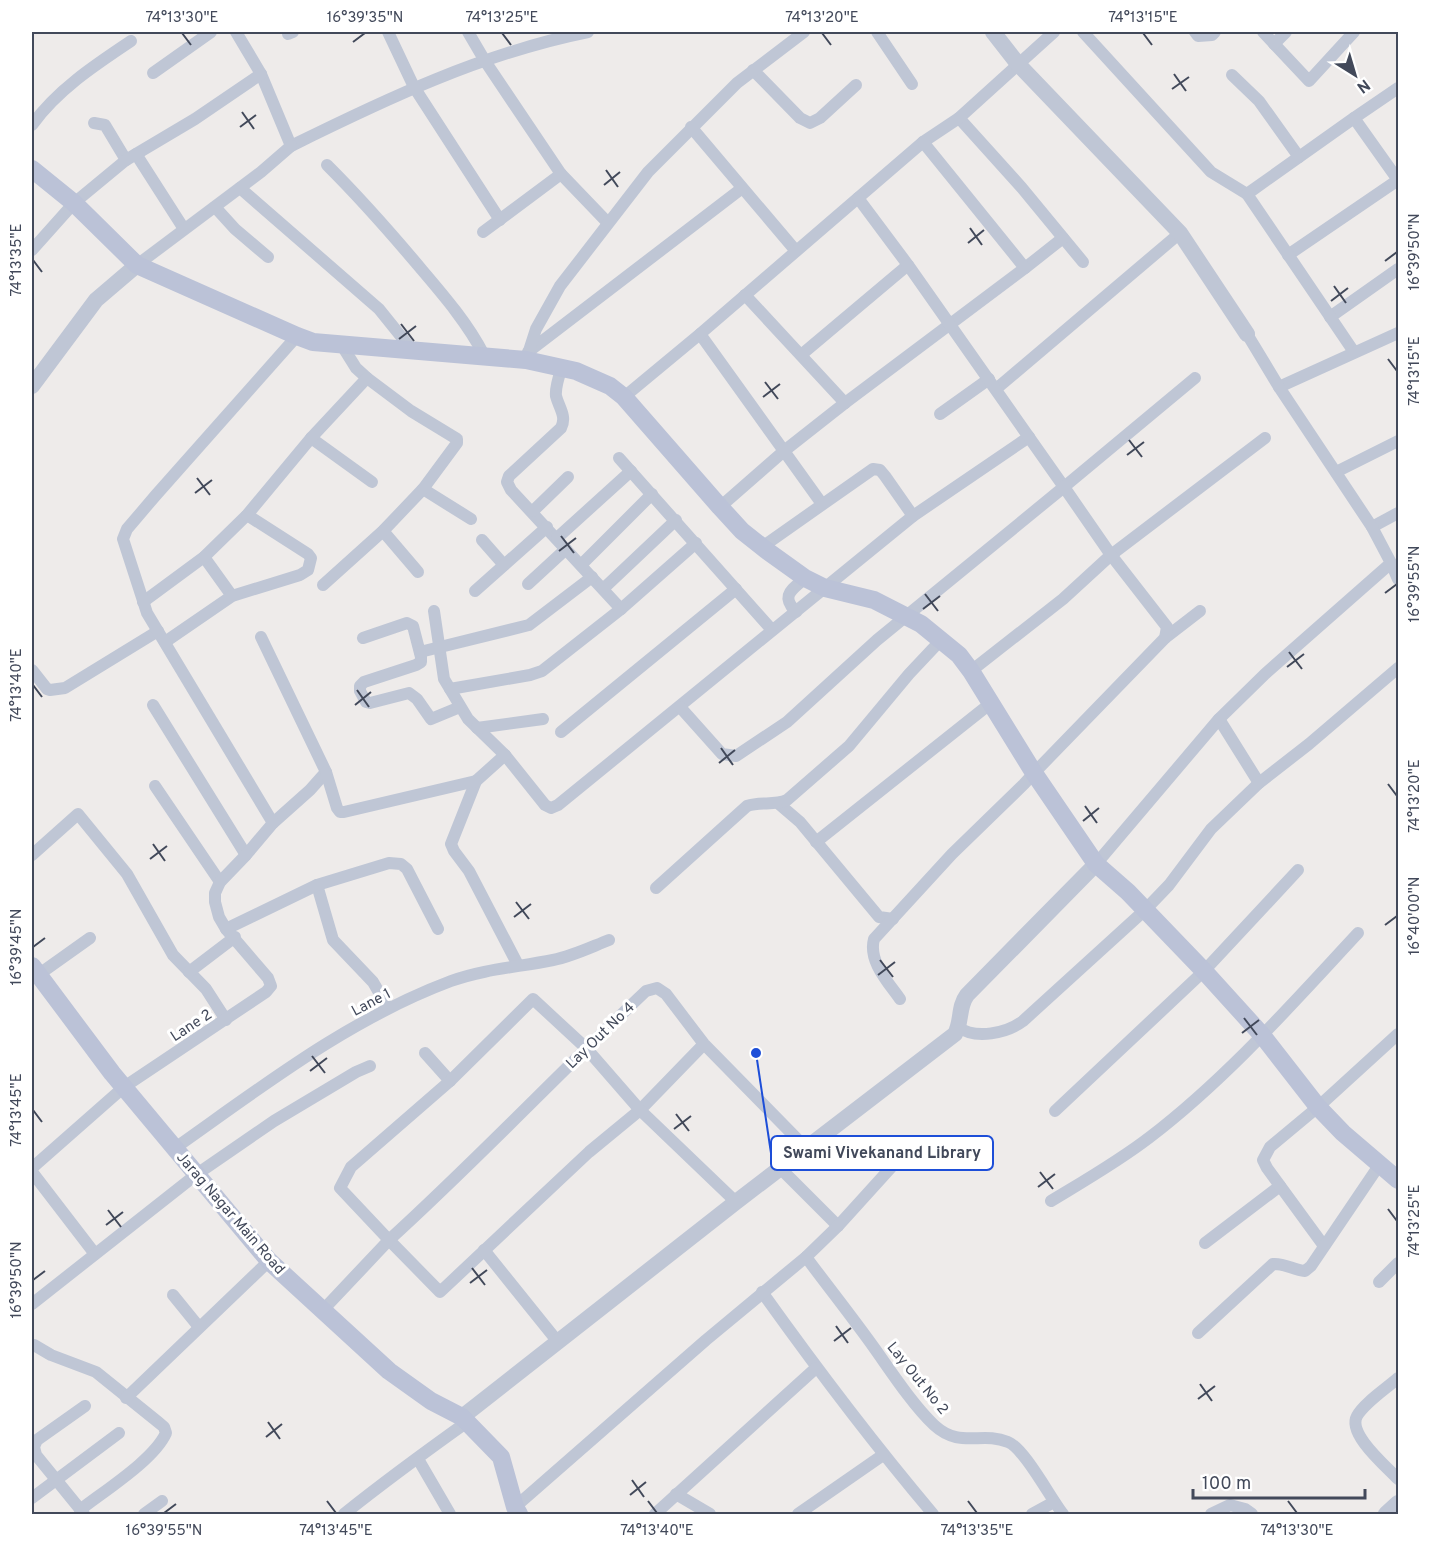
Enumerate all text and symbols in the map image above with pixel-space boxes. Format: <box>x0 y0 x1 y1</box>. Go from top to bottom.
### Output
text: 74°13'30"E <box>145 9 219 28</box>
text: 16°39'35"N <box>327 9 403 28</box>
text: 74°13'25"E <box>465 9 539 28</box>
text: 74°13'20"E <box>785 9 859 28</box>
text: 74°13'15"E <box>1108 9 1178 28</box>
north arrow <box>1325 45 1385 105</box>
text: N <box>1352 74 1373 97</box>
text: 16°39'50"N <box>1406 213 1425 291</box>
text: 74°13'35"E <box>8 223 27 297</box>
text: 74°13'15"E <box>1406 336 1425 406</box>
text: 16°39'55"N <box>1406 546 1425 622</box>
text: 74°13'40"E <box>8 648 27 722</box>
text: 74°13'20"E <box>1406 759 1425 833</box>
text: 16°40'00"N <box>1406 877 1425 955</box>
text: 16°39'45"N <box>8 909 27 985</box>
street label: Lane 1 <box>349 985 395 1022</box>
street label: Lay Out No 4 <box>563 999 639 1074</box>
street label: Lane 2 <box>167 1006 216 1047</box>
text: 74°13'45"E <box>8 1073 27 1147</box>
callout: Swami Vivekanand Library <box>771 1136 993 1170</box>
text: Swami Vivekanand Library <box>783 1144 981 1164</box>
street label: Jarag Nagar Main Road <box>171 1149 288 1279</box>
text: 74°13'25"E <box>1406 1184 1425 1258</box>
text: 16°39'50"N <box>8 1241 27 1319</box>
street label: Lay Out No 2 <box>882 1339 952 1419</box>
scale bar <box>1193 1462 1366 1500</box>
text: 100 m <box>1202 1473 1251 1496</box>
text: 16°39'55"N <box>126 1522 202 1541</box>
text: 74°13'45"E <box>299 1522 373 1541</box>
text: 74°13'40"E <box>620 1522 694 1541</box>
text: 74°13'35"E <box>941 1522 1014 1541</box>
text: 74°13'30"E <box>1260 1522 1334 1541</box>

